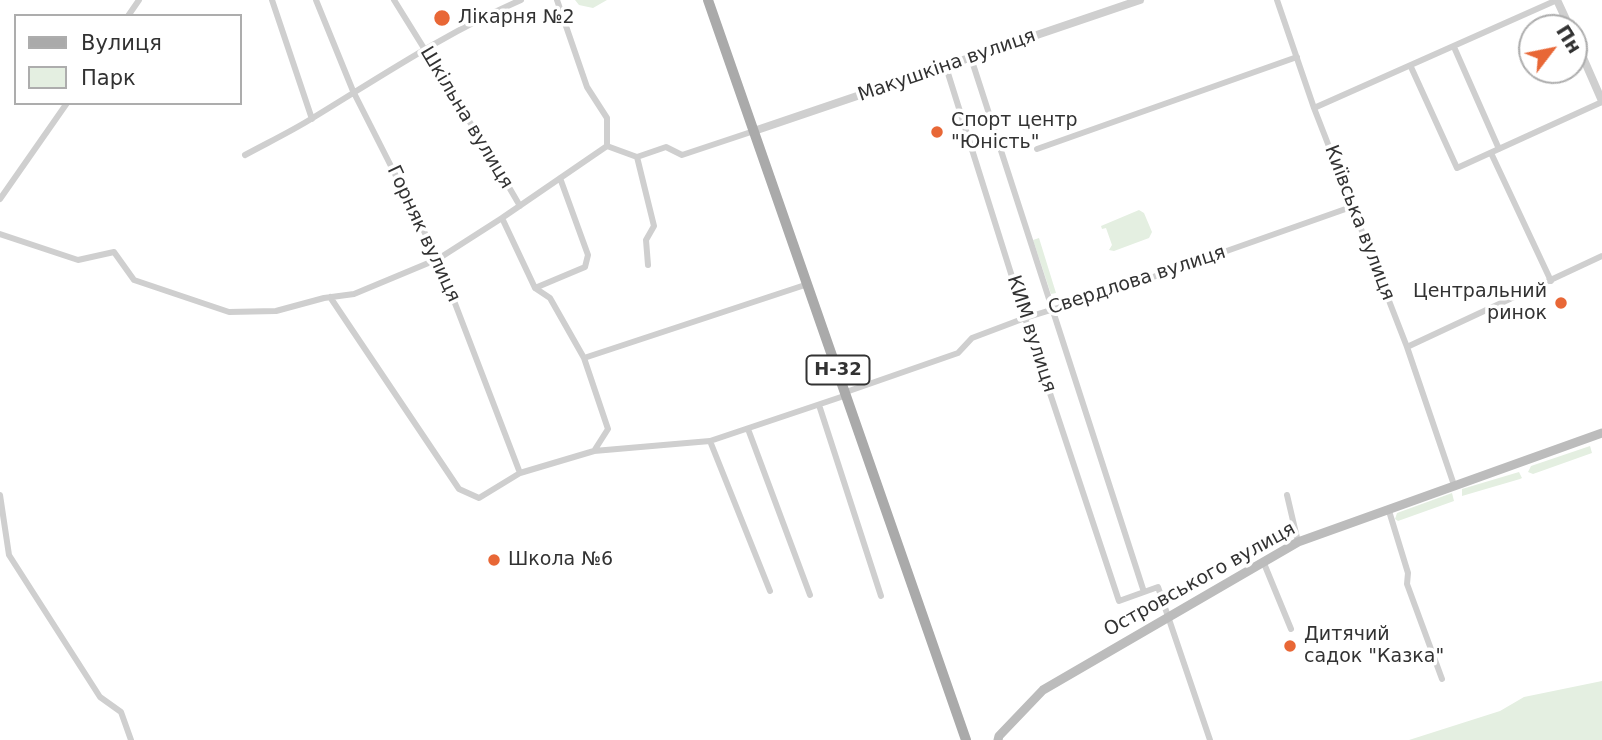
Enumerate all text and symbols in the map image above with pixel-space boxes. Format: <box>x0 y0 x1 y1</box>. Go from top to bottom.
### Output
place label: Лікарня №2 <box>458 7 574 29</box>
marker: Лікарня №2 <box>432 8 452 28</box>
legend <box>14 14 242 105</box>
north arrow <box>1518 14 1588 84</box>
text: Пн <box>1552 21 1586 57</box>
street label: Макушкіна вулиця <box>855 25 1039 107</box>
text: Вулиця <box>81 31 162 55</box>
street label: Шкільна вулиця <box>415 43 517 193</box>
text: Парк <box>81 66 136 90</box>
place label: Спорт центр "Юність" <box>951 110 1078 154</box>
marker: Спорт центр "Юність" <box>929 124 945 140</box>
street label: Київська вулиця <box>1319 142 1399 304</box>
street label: Горняк вулиця <box>381 162 465 306</box>
street label: Свердлова вулиця <box>1045 242 1229 320</box>
street label: КИМ вулиця <box>1001 273 1061 395</box>
place label: Центральний ринок <box>1413 281 1547 325</box>
marker: Центральний ринок <box>1553 295 1569 311</box>
road number: Н-32 <box>806 356 870 384</box>
street label: Островського вулиця <box>1100 518 1300 642</box>
place label: Школа №6 <box>508 549 613 571</box>
marker: Школа №6 <box>486 552 502 568</box>
place label: Дитячий садок "Казка" <box>1304 624 1444 668</box>
marker: Дитячий садок "Казка" <box>1282 638 1298 654</box>

